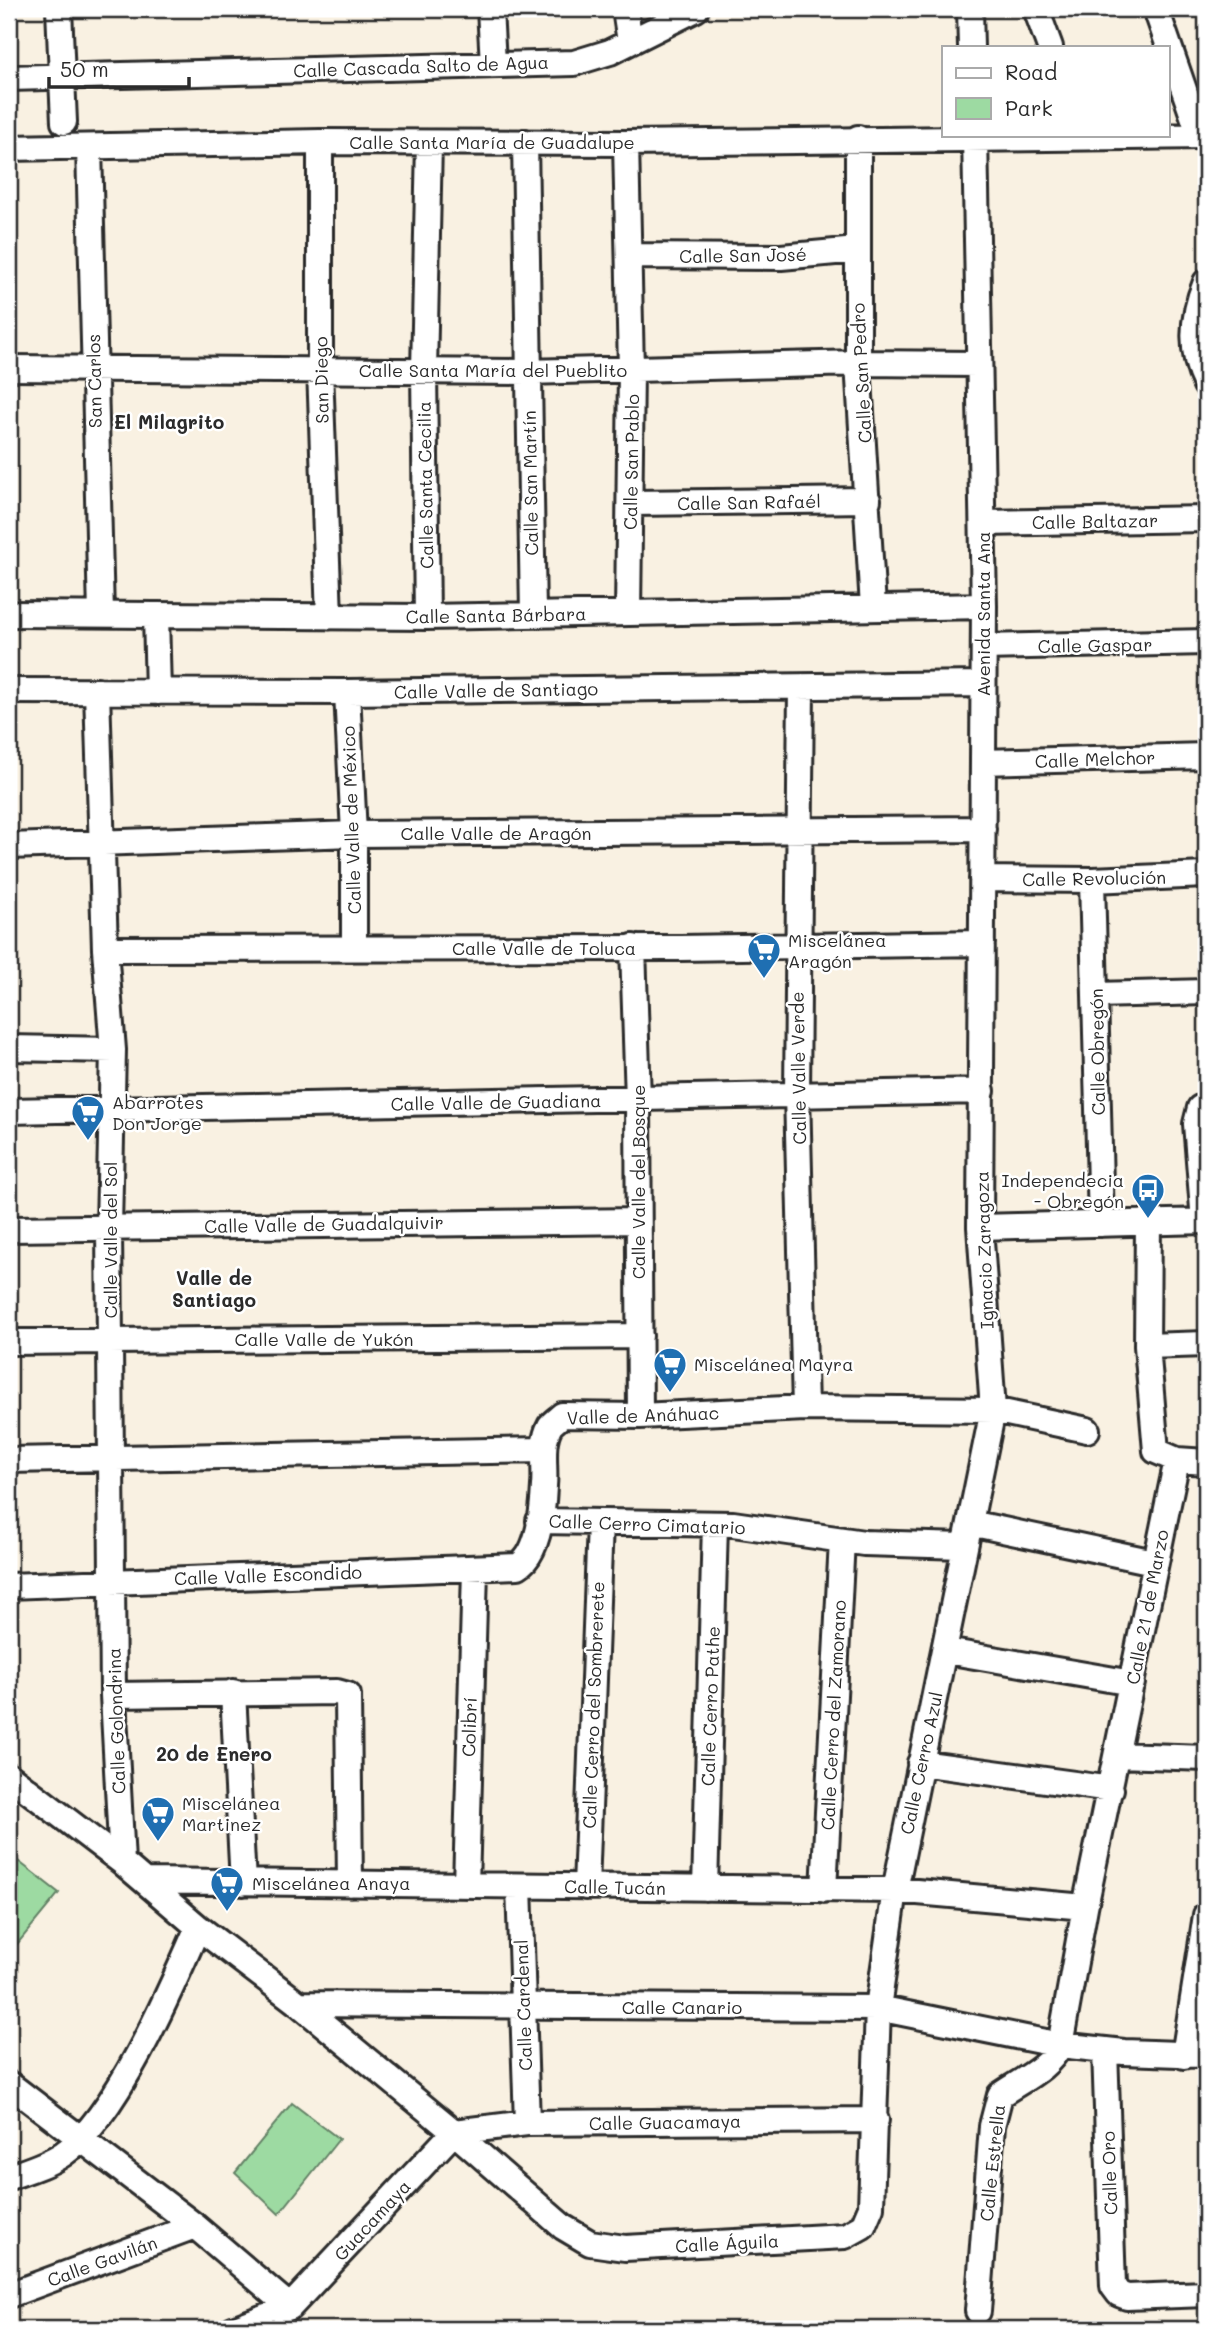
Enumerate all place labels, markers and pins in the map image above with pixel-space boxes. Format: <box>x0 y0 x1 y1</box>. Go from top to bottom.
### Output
place label: Miscelánea Aragón <box>788 928 886 973</box>
supermarket icon: Miscelánea Aragón <box>745 931 783 980</box>
place label: Abarrotes Don Jorge <box>112 1090 204 1135</box>
supermarket icon: Abarrotes Don Jorge <box>69 1093 107 1142</box>
place label: Independecia - Obregón <box>1002 1168 1124 1213</box>
bus stop icon: Independecia - Obregón <box>1129 1171 1167 1220</box>
supermarket icon: Miscelánea Mayra <box>651 1345 689 1394</box>
place label: Miscelánea Mayra <box>694 1352 853 1376</box>
place label: Miscelánea Martinez <box>182 1791 280 1836</box>
supermarket icon: Miscelánea Martinez <box>139 1794 177 1843</box>
supermarket icon: Miscelánea Anaya <box>208 1864 246 1913</box>
place label: Miscelánea Anaya <box>252 1871 410 1895</box>

